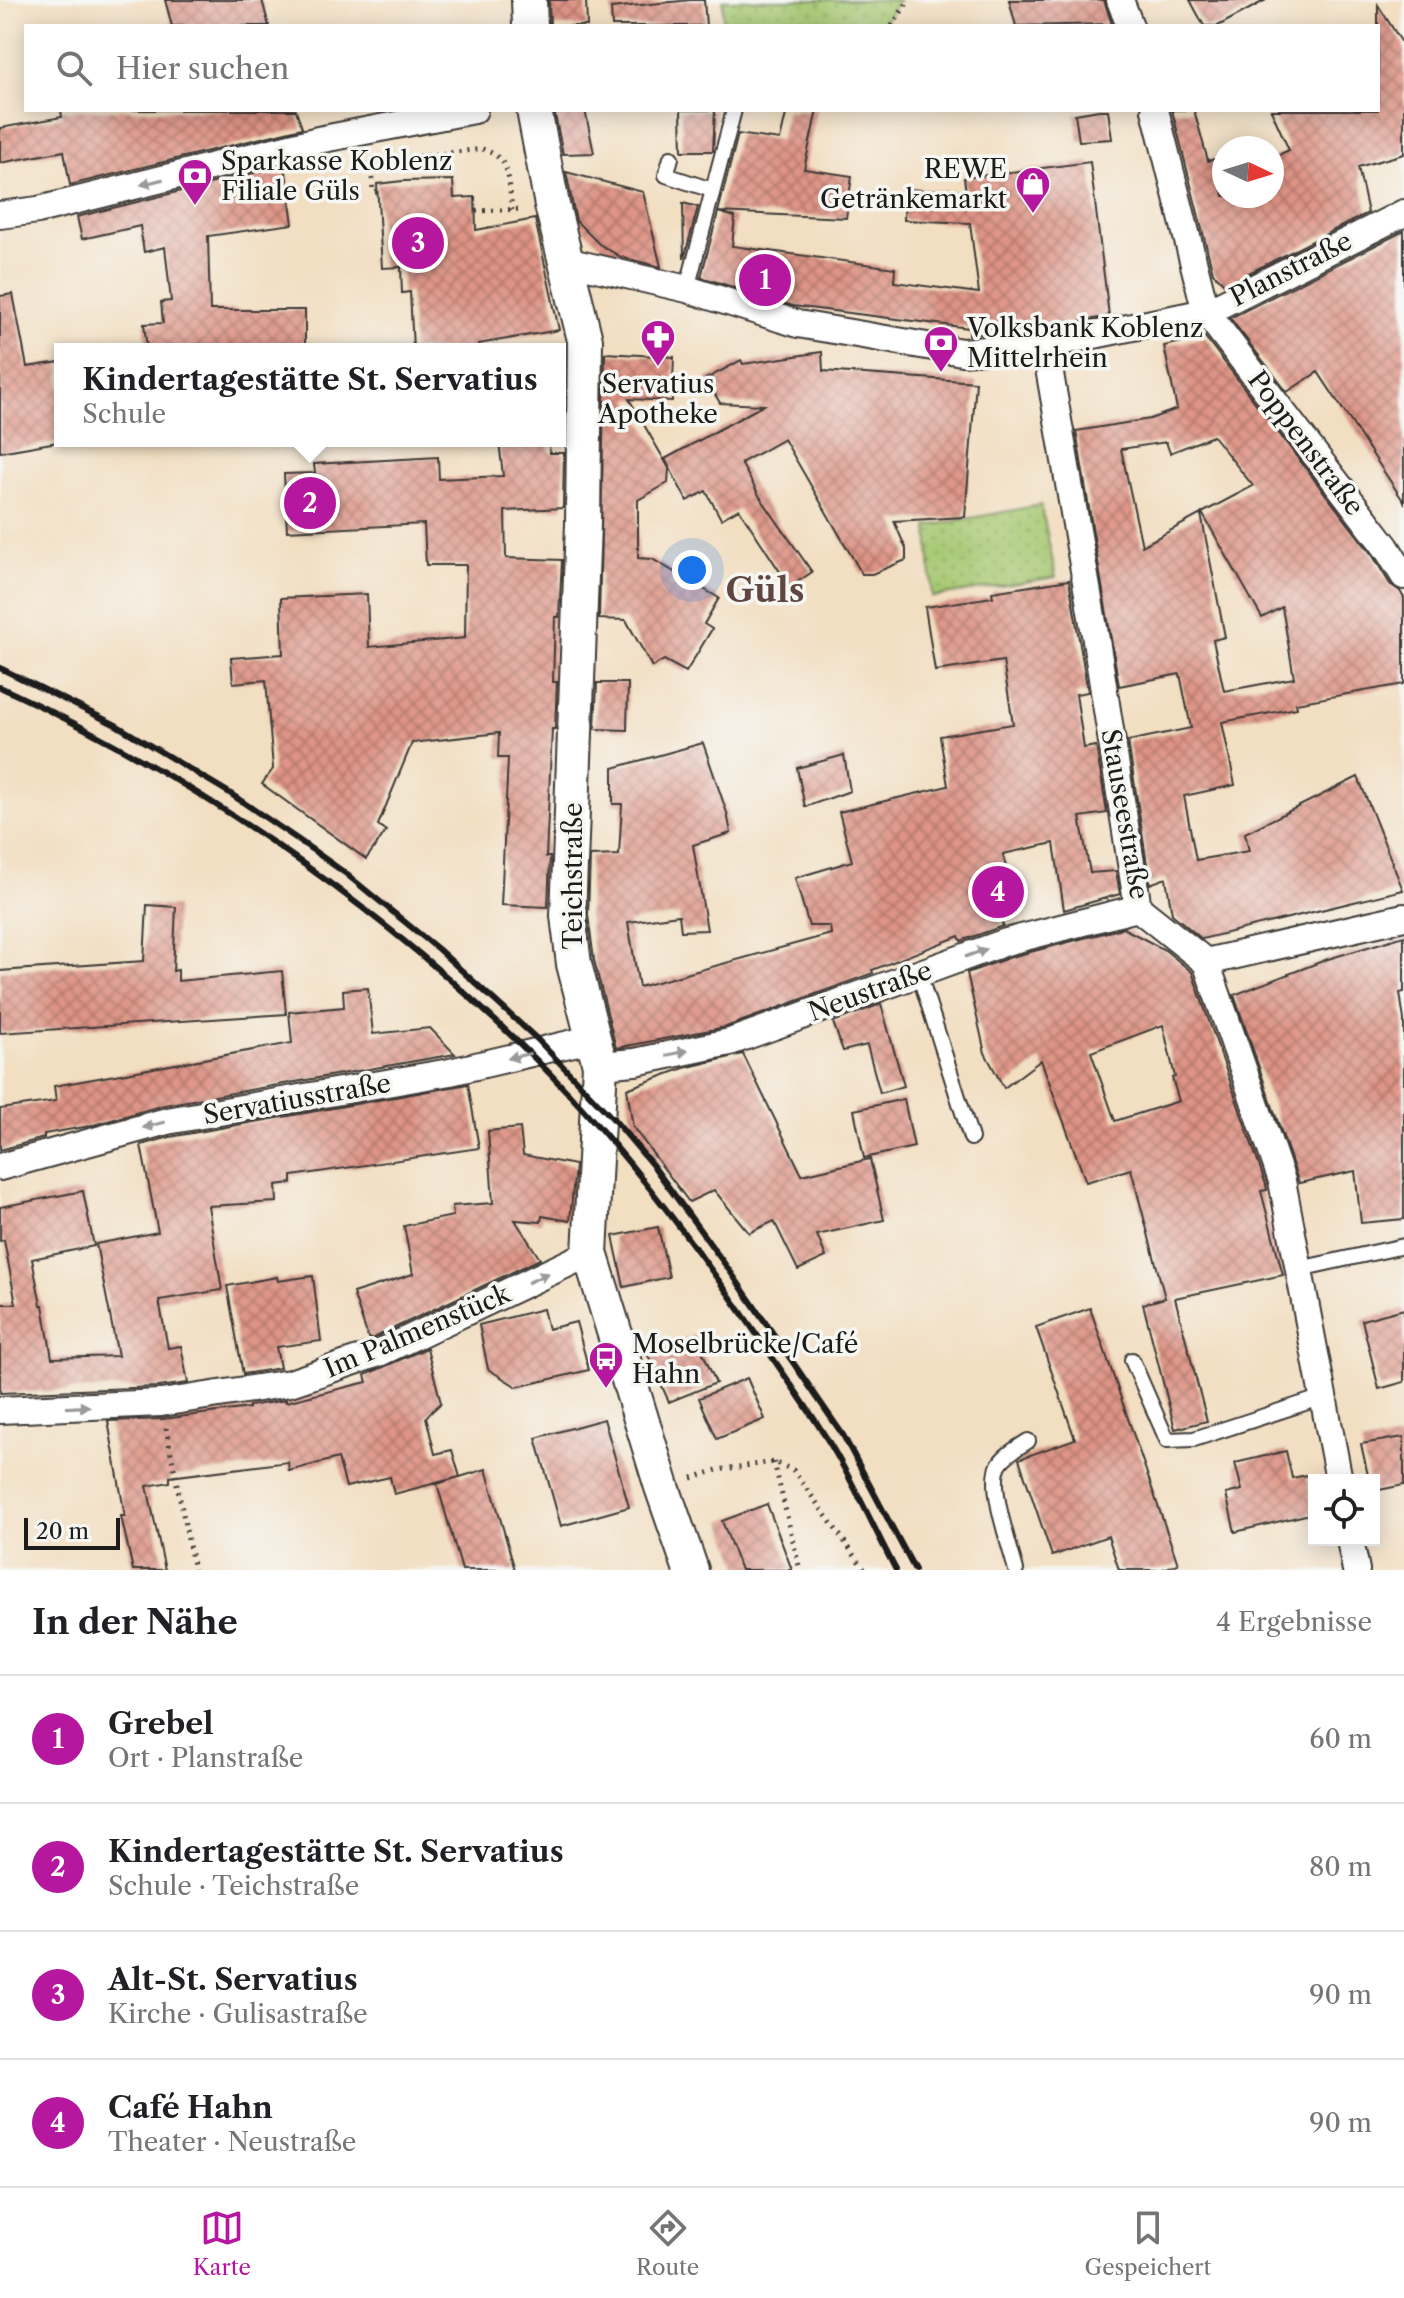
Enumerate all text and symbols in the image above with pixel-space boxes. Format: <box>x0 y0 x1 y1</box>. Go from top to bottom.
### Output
search box <box>24 24 1380 112</box>
icon: search <box>52 46 96 90</box>
text: Hier suchen <box>116 50 289 87</box>
north arrow <box>1212 136 1284 208</box>
place label: Sparkasse Koblenz Filiale Güls <box>221 145 452 207</box>
place label: REWE Getränkemarkt <box>820 153 1008 215</box>
bank icon: Sparkasse Koblenz Filiale Güls <box>176 157 214 207</box>
shop icon: REWE Getränkemarkt <box>1014 165 1052 215</box>
one-way arrow <box>139 176 164 189</box>
pin: 3 <box>392 213 444 273</box>
street label: Planstraße <box>1225 225 1357 313</box>
pin: 1 <box>739 250 791 310</box>
place label: Volksbank Koblenz Mittelrhein <box>966 312 1204 374</box>
pharmacy icon: Servatius Apotheke <box>639 318 677 368</box>
bank icon: Volksbank Koblenz Mittelrhein <box>922 324 960 374</box>
popup <box>54 343 566 447</box>
text: Kindertagestätte St. Servatius <box>82 361 538 398</box>
street label: Poppenstraße <box>1241 364 1371 522</box>
place label: Servatius Apotheke <box>597 368 718 430</box>
text: Schule <box>82 398 166 430</box>
pin: 2 <box>284 473 336 533</box>
your location <box>672 550 712 590</box>
district label: Güls <box>725 569 805 611</box>
street label: Stauseestraße <box>1094 726 1156 902</box>
street label: Teichstraße <box>557 803 589 949</box>
pin: 4 <box>972 862 1024 922</box>
one-way arrow <box>965 946 989 958</box>
street label: Neustraße <box>804 954 936 1028</box>
one-way arrow <box>665 1046 690 1059</box>
one-way arrow <box>507 1050 532 1063</box>
street label: Servatiusstraße <box>201 1067 393 1131</box>
one-way arrow <box>141 1119 166 1131</box>
one-way arrow <box>527 1271 550 1285</box>
street label: Im Palmenstück <box>319 1277 516 1385</box>
place label: Moselbrücke/Café Hahn <box>632 1328 858 1390</box>
bus stop icon: Moselbrücke/Café Hahn <box>587 1340 625 1390</box>
one-way arrow <box>66 1400 91 1413</box>
map controls <box>1308 1474 1380 1546</box>
button: locate <box>1308 1474 1380 1546</box>
scale bar <box>24 1514 120 1550</box>
text: 20 m <box>36 1518 89 1545</box>
text: In der Nähe <box>32 1601 238 1643</box>
text: 4 Ergebnisse <box>1216 1606 1372 1638</box>
text: Grebel <box>108 1705 214 1742</box>
text: 1 <box>52 1723 64 1755</box>
text: 60 m <box>1309 1723 1372 1755</box>
text: Ort · Planstraße <box>108 1742 303 1774</box>
text: Kindertagestätte St. Servatius <box>108 1833 564 1870</box>
text: 2 <box>50 1851 66 1883</box>
text: 80 m <box>1309 1851 1372 1883</box>
text: Schule · Teichstraße <box>108 1870 359 1902</box>
text: Alt-St. Servatius <box>108 1961 358 1998</box>
text: 3 <box>51 1979 65 2011</box>
text: 90 m <box>1309 1979 1372 2011</box>
text: Kirche · Gulisastraße <box>108 1998 368 2030</box>
text: Café Hahn <box>108 2089 273 2126</box>
text: 4 <box>50 2107 66 2139</box>
text: 90 m <box>1309 2107 1372 2139</box>
text: Theater · Neustraße <box>108 2126 356 2158</box>
tab: Karte <box>193 2206 251 2281</box>
tab: Route <box>636 2206 699 2281</box>
tab: Gespeichert <box>1084 2206 1211 2281</box>

